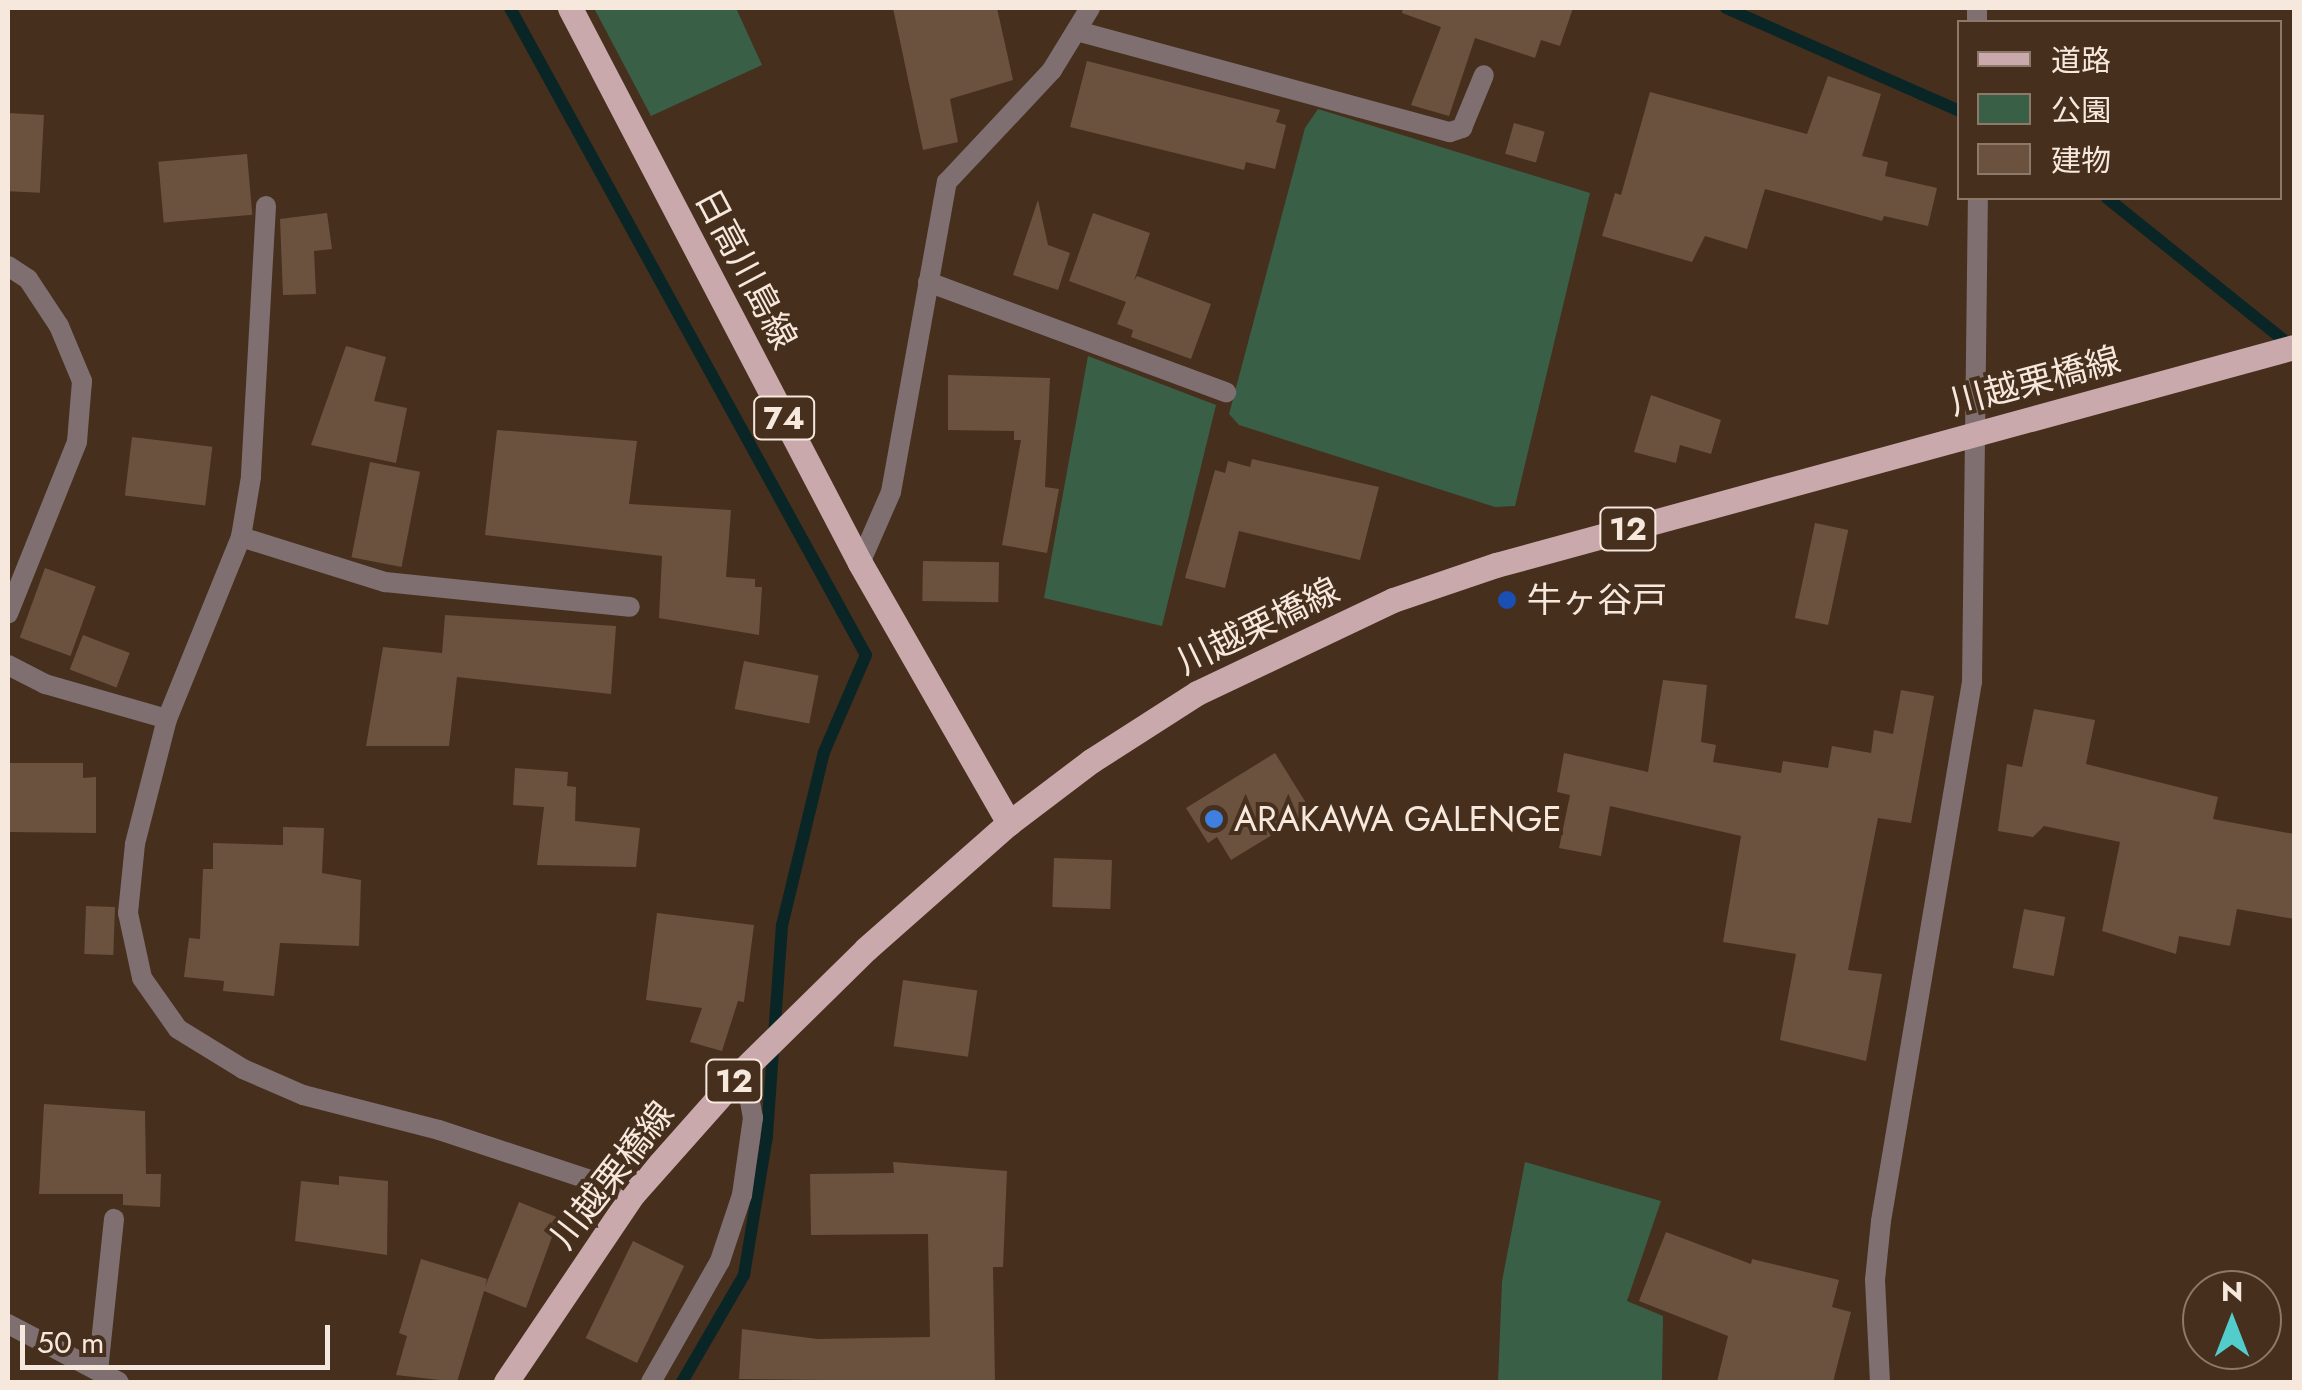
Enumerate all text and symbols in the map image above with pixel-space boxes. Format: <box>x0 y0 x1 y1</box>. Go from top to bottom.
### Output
legend <box>1957 20 2282 200</box>
text: 道路 <box>2051 39 2111 82</box>
text: 公園 <box>2051 89 2111 132</box>
text: 建物 <box>2051 139 2111 182</box>
street label: 日高川島線 <box>686 182 806 356</box>
street label: 川越栗橋線 <box>1945 338 2125 424</box>
road number: 74 <box>752 391 816 445</box>
road number: 12 <box>1598 502 1658 556</box>
street label: 川越栗橋線 <box>1170 569 1346 683</box>
place label: 牛ヶ谷戸 <box>1527 579 1667 621</box>
marker: 牛ヶ谷戸 <box>1496 589 1518 611</box>
place label: ARAKAWA GALENGE <box>1234 798 1562 840</box>
marker: ARAKAWA GALENGE <box>1203 808 1225 830</box>
road number: 12 <box>704 1054 764 1108</box>
street label: 川越栗橋線 <box>542 1093 682 1257</box>
north arrow <box>2182 1270 2282 1370</box>
text: N <box>2221 1271 2243 1312</box>
scale bar <box>25 1305 335 1367</box>
text: 50 m <box>37 1321 104 1364</box>

